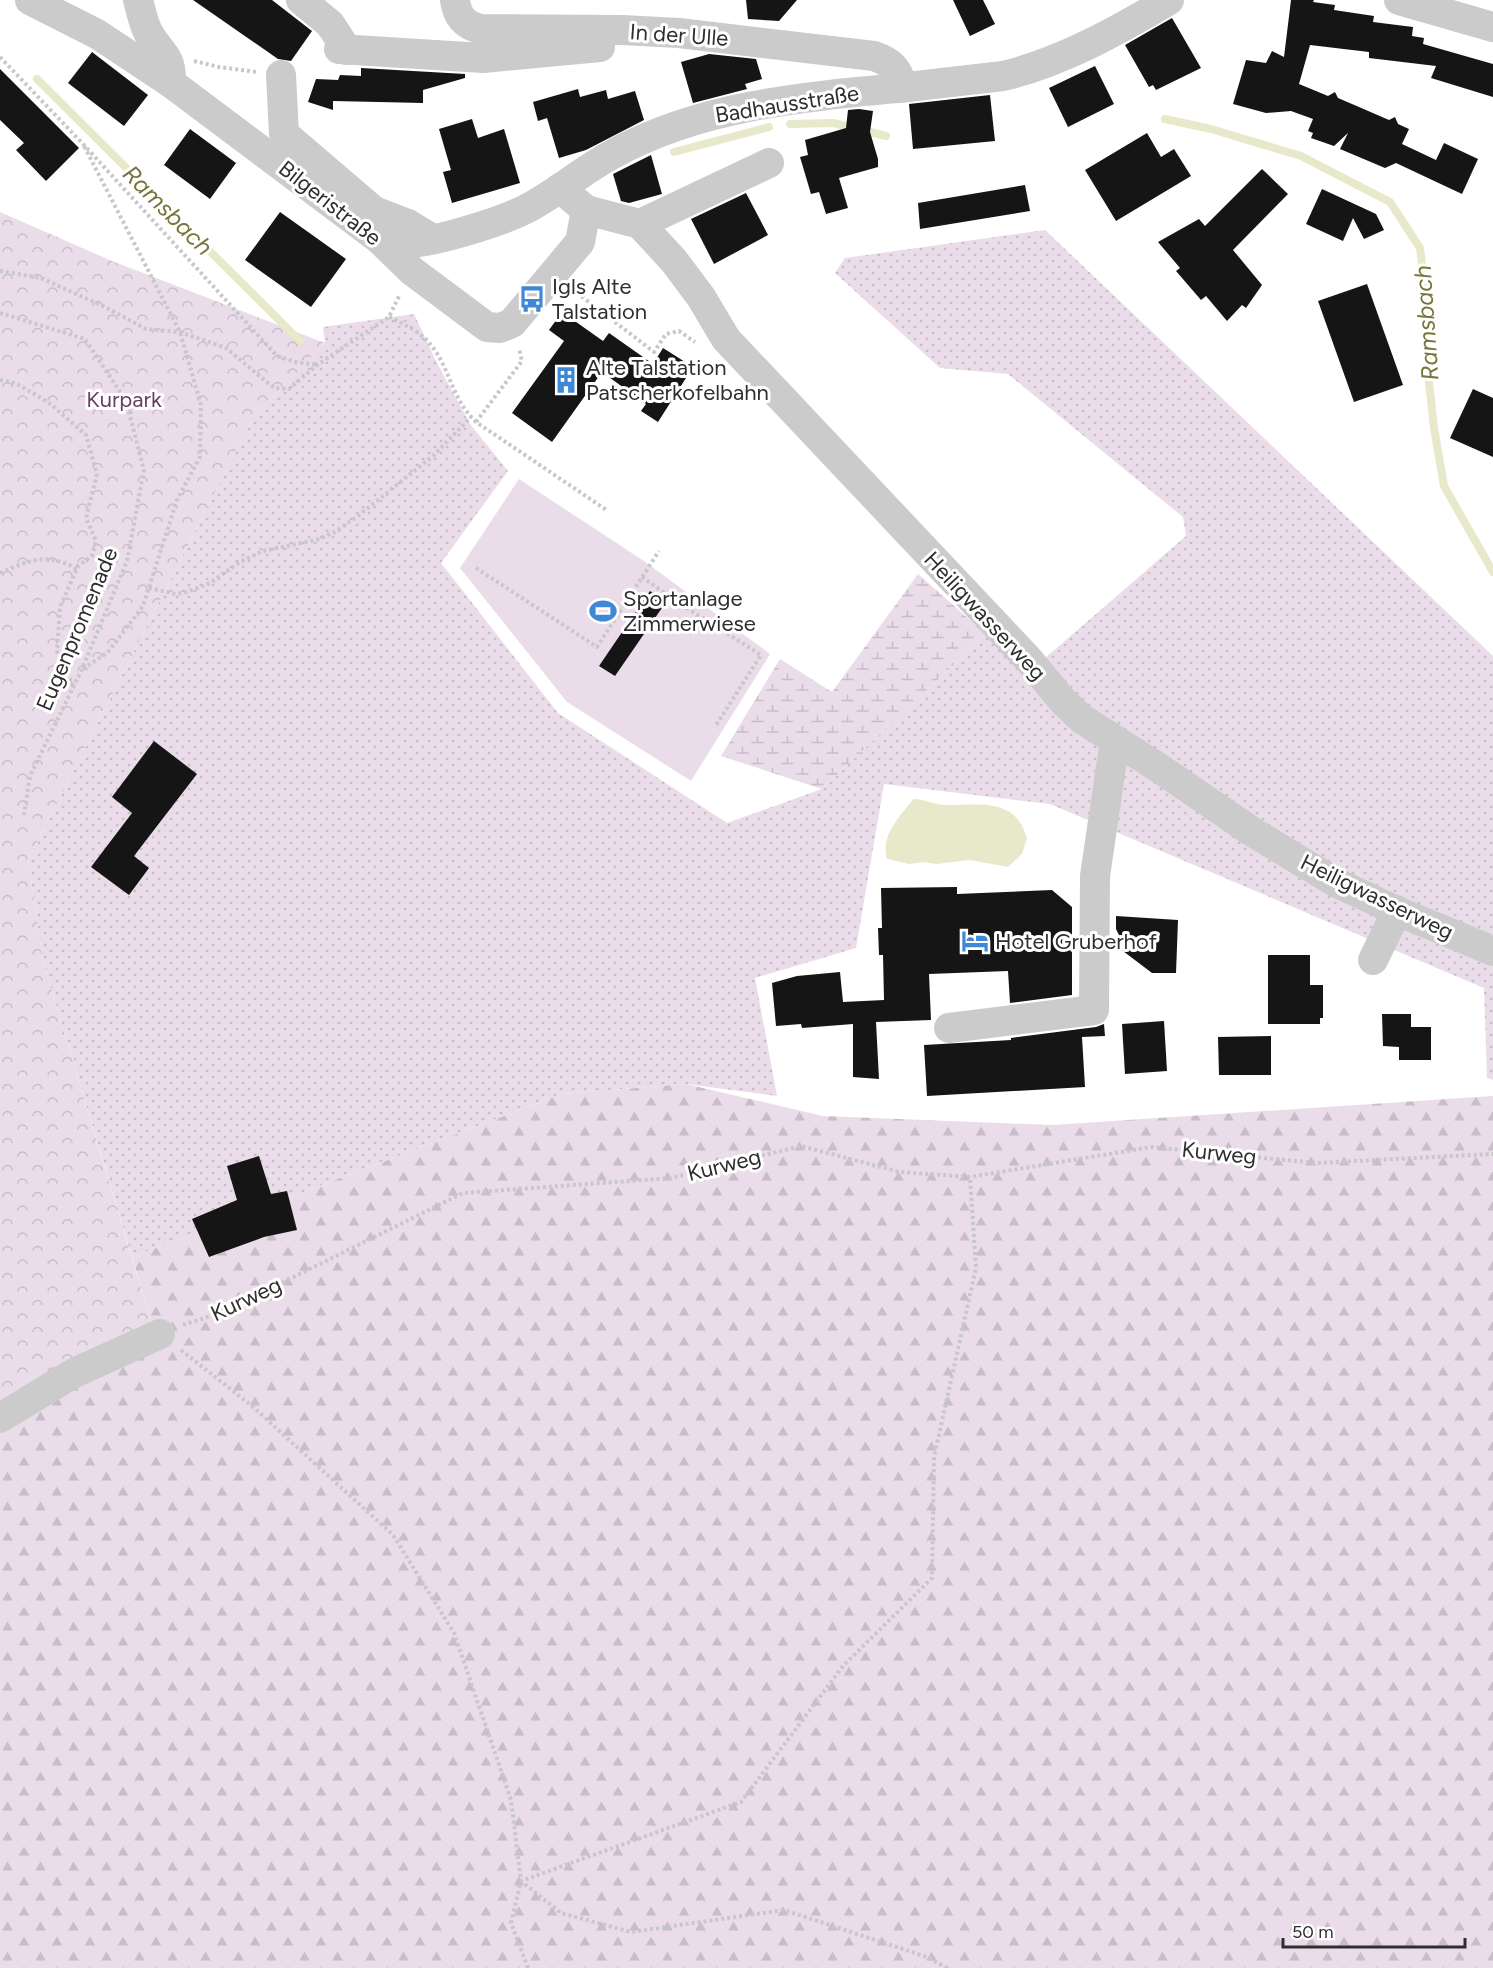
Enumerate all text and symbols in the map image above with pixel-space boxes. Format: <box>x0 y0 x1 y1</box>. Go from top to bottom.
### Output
street label: In der Ulle <box>629 18 729 52</box>
street label: Badhausstraße <box>713 79 861 129</box>
street label: Bilgeristraße <box>273 155 387 251</box>
water label: Ramsbach <box>117 159 219 261</box>
water label: Ramsbach <box>1408 264 1444 382</box>
place label: Igls Alte Talstation <box>552 273 647 325</box>
bus stop icon: Igls Alte Talstation <box>517 284 547 314</box>
place label: Alte Talstation Patscherkofelbahn <box>586 354 769 406</box>
building icon: Alte Talstation Patscherkofelbahn <box>551 365 581 395</box>
park label: Kurpark <box>86 386 162 413</box>
street label: Eugenpromenade <box>30 543 124 715</box>
street label: Heiligwasserweg <box>918 546 1052 686</box>
place label: Sportanlage Zimmerwiese <box>623 585 756 637</box>
sports icon: Sportanlage Zimmerwiese <box>588 596 618 626</box>
street label: Heiligwasserweg <box>1296 848 1458 946</box>
hotel icon: Hotel Gruberhof <box>960 926 990 956</box>
place label: Hotel Gruberhof <box>995 928 1158 955</box>
street label: Kurweg <box>1180 1136 1258 1170</box>
street label: Kurweg <box>684 1143 764 1187</box>
street label: Kurweg <box>206 1271 286 1327</box>
scale bar <box>1283 1911 1464 1949</box>
text: 50 m <box>1292 1921 1334 1943</box>

